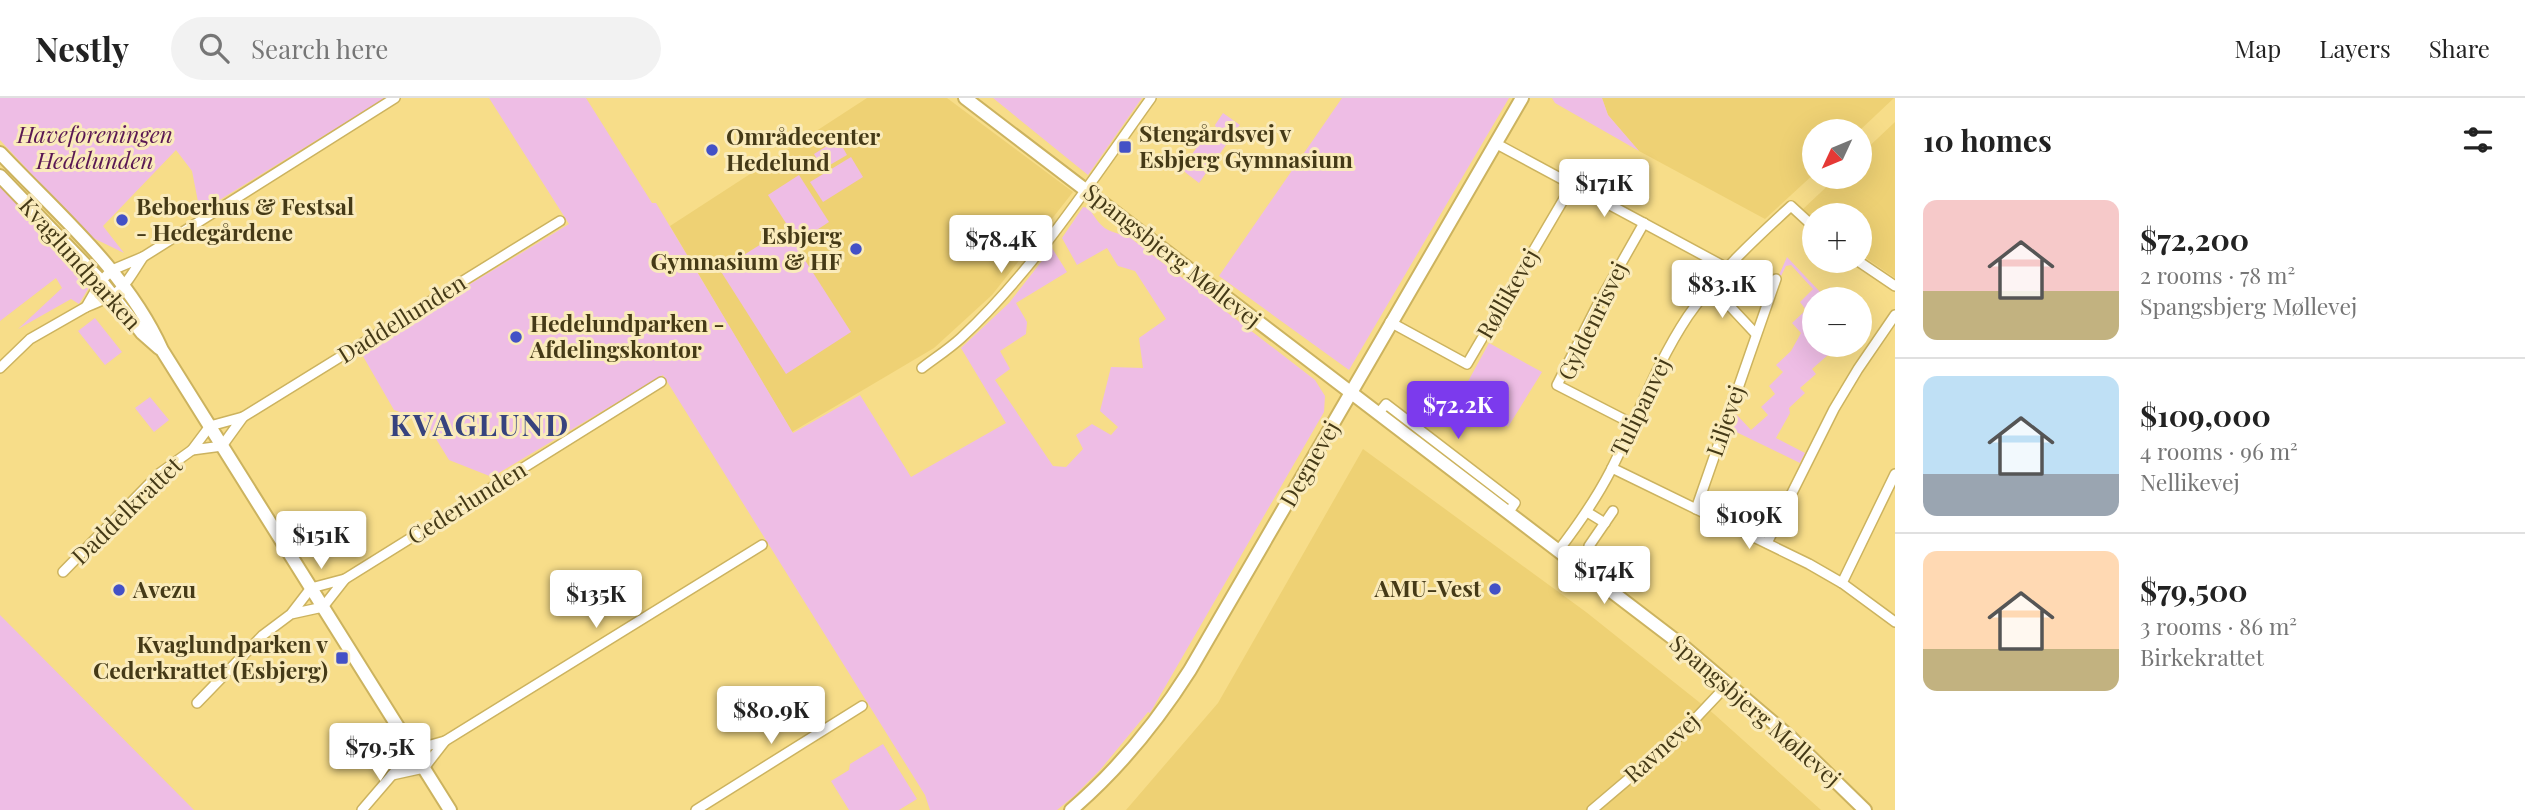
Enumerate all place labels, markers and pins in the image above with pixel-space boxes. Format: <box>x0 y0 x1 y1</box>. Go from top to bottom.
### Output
place label: Stengårdsvej v Esbjerg Gymnasium <box>1139 117 1353 174</box>
place label: Områdecenter Hedelund <box>726 120 881 177</box>
marker: Stengårdsvej v Esbjerg Gymnasium <box>1117 139 1133 155</box>
marker: Områdecenter Hedelund <box>704 142 720 158</box>
pin: $171K <box>1555 159 1653 219</box>
place label: Beboerhus & Festsal - Hedegårdene <box>136 190 354 247</box>
marker: Beboerhus & Festsal - Hedegårdene <box>114 212 130 228</box>
pin: $78.4K <box>944 216 1058 275</box>
place label: Esbjerg Gymnasium & HF <box>650 219 842 276</box>
marker: Esbjerg Gymnasium & HF <box>848 241 864 257</box>
pin: $83.1K <box>1665 260 1779 320</box>
place label: Hedelundparken - Afdelingskontor <box>529 307 725 364</box>
marker: Hedelundparken - Afdelingskontor <box>508 329 524 345</box>
pin: $72.2K <box>1401 382 1515 441</box>
pin: $109K <box>1700 491 1798 551</box>
pin: $151K <box>272 512 370 571</box>
pin: $174K <box>1555 546 1653 606</box>
pin: $135K <box>547 570 645 630</box>
place label: AMU-Vest <box>1374 572 1482 603</box>
place label: Avezu <box>132 573 196 604</box>
marker: AMU-Vest <box>1487 581 1503 597</box>
marker: Avezu <box>111 582 127 598</box>
place label: Kvaglundparken v Cederkrattet (Esbjerg) <box>93 628 328 685</box>
marker: Kvaglundparken v Cederkrattet (Esbjerg) <box>334 650 350 666</box>
pin: $80.9K <box>714 686 828 746</box>
pin: $79.5K <box>323 724 437 783</box>

